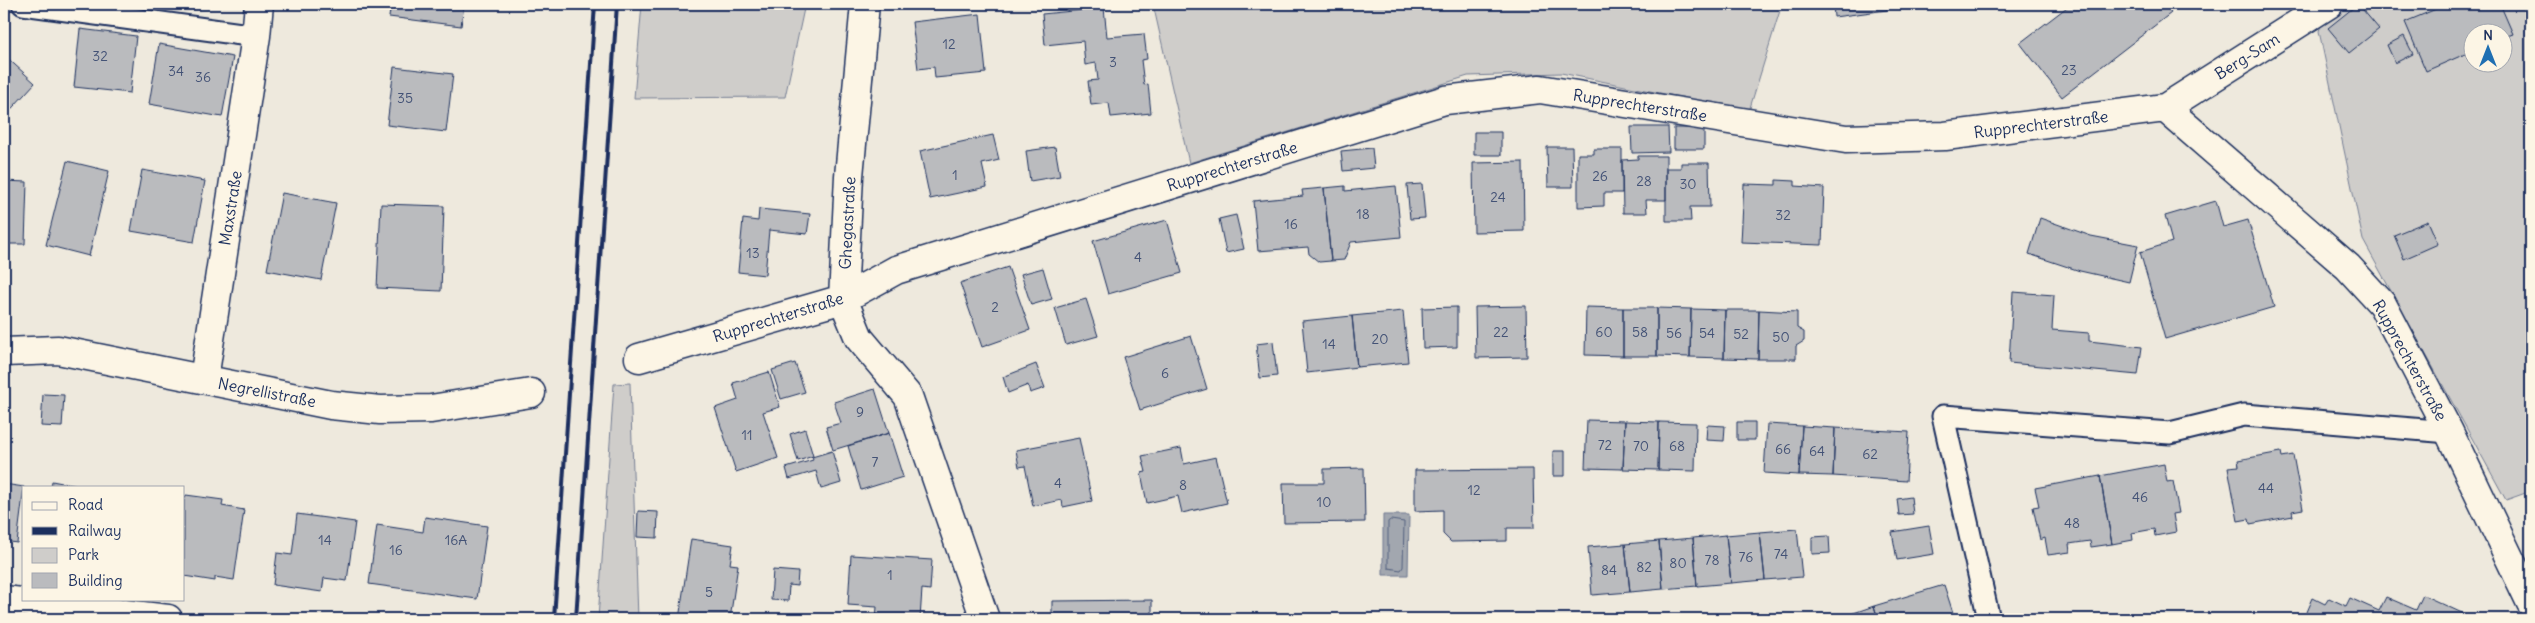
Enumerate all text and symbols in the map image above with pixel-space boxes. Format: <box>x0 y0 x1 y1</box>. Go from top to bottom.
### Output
north arrow <box>2462 22 2512 72</box>
text: N <box>2483 26 2493 44</box>
street label: Berg-Sam <box>2211 28 2283 84</box>
house number: 12 <box>942 35 956 53</box>
house number: 32 <box>92 47 108 65</box>
house number: 3 <box>1109 53 1117 71</box>
house number: 23 <box>2061 61 2077 79</box>
house number: 34 <box>168 62 184 80</box>
house number: 36 <box>195 68 211 86</box>
street label: Rupprechterstraße <box>1572 85 1708 125</box>
house number: 35 <box>397 89 413 107</box>
street label: Rupprechterstraße <box>1973 106 2109 142</box>
street label: Rupprechterstraße <box>1164 137 1300 195</box>
house number: 1 <box>952 166 958 184</box>
house number: 26 <box>1592 167 1608 185</box>
street label: Maxstraße <box>214 169 246 247</box>
house number: 28 <box>1636 172 1652 190</box>
house number: 30 <box>1679 175 1697 193</box>
street label: Ghegastraße <box>835 176 859 270</box>
house number: 24 <box>1490 188 1506 206</box>
house number: 18 <box>1356 205 1370 223</box>
house number: 32 <box>1775 206 1791 224</box>
house number: 16 <box>1284 215 1298 233</box>
house number: 13 <box>746 244 760 262</box>
house number: 4 <box>1134 248 1142 266</box>
street label: Rupprechterstraße <box>710 288 846 346</box>
street label: Rupprechterstraße <box>2368 296 2452 424</box>
house number: 2 <box>991 298 999 316</box>
house number: 22 <box>1493 323 1509 341</box>
house number: 60 <box>1595 323 1613 341</box>
house number: 58 <box>1632 323 1648 341</box>
house number: 56 <box>1666 324 1682 342</box>
house number: 54 <box>1699 324 1715 342</box>
house number: 52 <box>1733 325 1749 343</box>
house number: 50 <box>1772 328 1790 346</box>
house number: 20 <box>1372 330 1388 348</box>
house number: 14 <box>1322 335 1336 353</box>
house number: 6 <box>1161 364 1169 382</box>
street label: Negrellistraße <box>216 373 318 411</box>
house number: 9 <box>856 403 864 421</box>
house number: 11 <box>741 426 753 444</box>
house number: 72 <box>1598 436 1613 454</box>
house number: 70 <box>1633 437 1649 455</box>
house number: 68 <box>1669 437 1685 455</box>
house number: 66 <box>1775 440 1791 458</box>
house number: 64 <box>1809 442 1825 460</box>
house number: 62 <box>1862 445 1878 463</box>
house number: 7 <box>872 453 879 471</box>
house number: 4 <box>1054 474 1062 492</box>
house number: 8 <box>1179 476 1187 494</box>
house number: 44 <box>2258 479 2274 497</box>
house number: 12 <box>1467 481 1481 499</box>
legend <box>22 486 185 600</box>
house number: 46 <box>2132 488 2148 506</box>
house number: 10 <box>1317 493 1331 511</box>
text: Road <box>68 495 103 514</box>
house number: 48 <box>2064 514 2080 532</box>
text: Railway <box>68 521 122 540</box>
house number: 14 <box>318 531 332 549</box>
house number: 16A <box>445 531 467 549</box>
house number: 16 <box>389 541 403 559</box>
text: Park <box>68 545 99 564</box>
house number: 74 <box>1774 545 1788 563</box>
house number: 76 <box>1739 548 1753 566</box>
house number: 78 <box>1705 551 1719 569</box>
house number: 80 <box>1669 554 1687 572</box>
house number: 82 <box>1636 558 1652 576</box>
house number: 84 <box>1601 561 1617 579</box>
house number: 1 <box>887 566 893 584</box>
text: Building <box>68 571 123 590</box>
house number: 5 <box>705 583 713 601</box>

